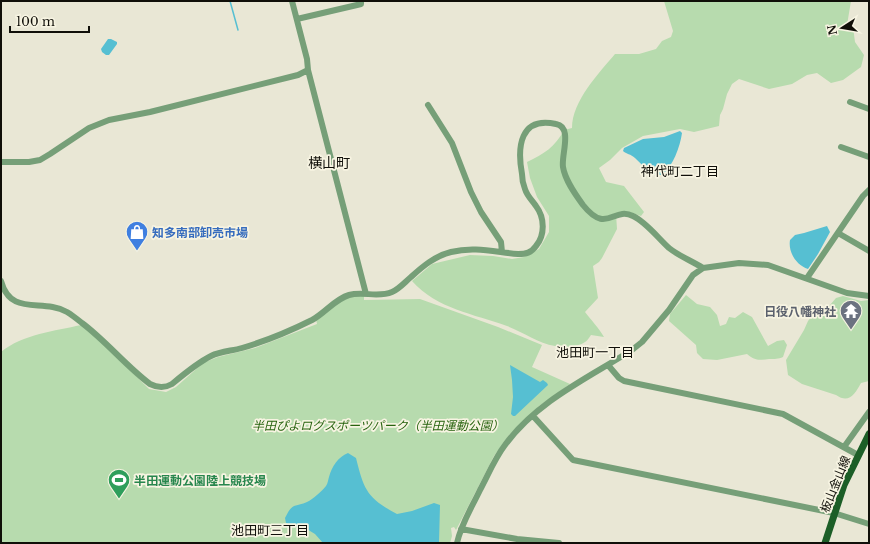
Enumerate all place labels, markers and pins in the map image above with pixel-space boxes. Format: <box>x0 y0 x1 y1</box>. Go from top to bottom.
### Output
shop icon: 知多南部卸売市場 <box>124 219 150 252</box>
place label: 知多南部卸売市場 <box>152 225 248 240</box>
temple icon: 日役八幡神社 <box>838 298 864 331</box>
place label: 日役八幡神社 <box>764 304 836 319</box>
sports icon: 半田運動公園陸上競技場 <box>106 467 132 500</box>
place label: 半田運動公園陸上競技場 <box>134 473 266 488</box>

